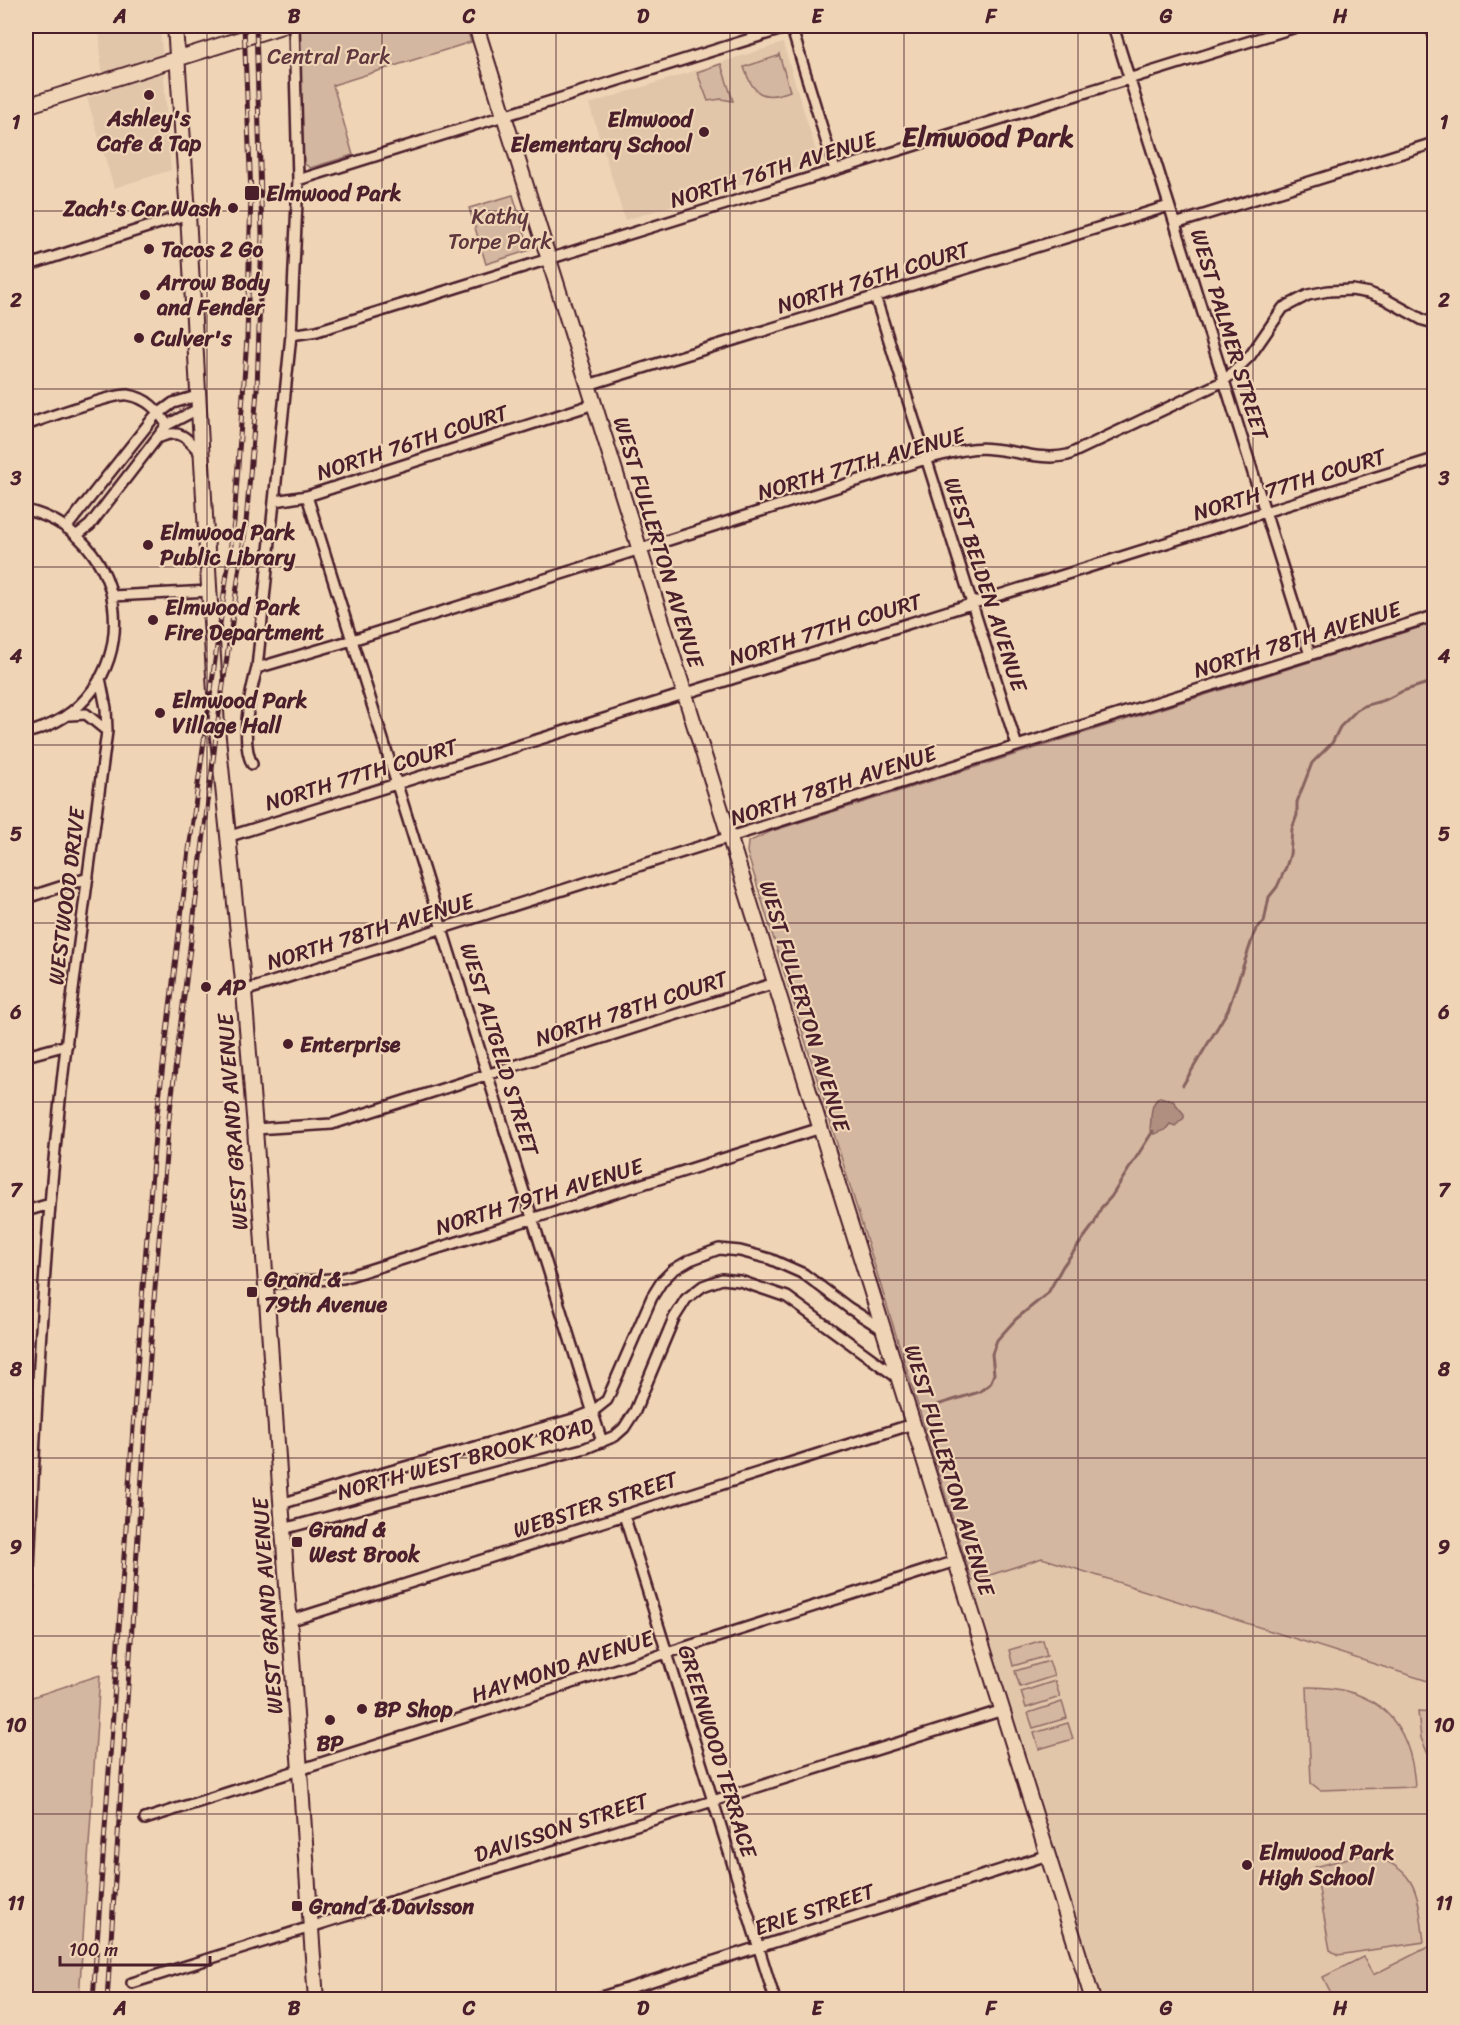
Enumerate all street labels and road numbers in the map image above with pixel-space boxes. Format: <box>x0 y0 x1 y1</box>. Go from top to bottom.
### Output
street label: NORTH 76TH AVENUE <box>665 119 883 219</box>
street label: WEST PALMER STREET <box>1179 224 1281 446</box>
street label: NORTH 76TH COURT <box>772 229 975 325</box>
street label: NORTH 76TH COURT <box>311 393 514 492</box>
street label: WEST FULLERTON AVENUE <box>602 412 716 674</box>
street label: NORTH 77TH AVENUE <box>753 415 971 512</box>
street label: NORTH 77TH COURT <box>1188 436 1391 532</box>
street label: WEST BELDEN AVENUE <box>932 472 1039 698</box>
street label: NORTH 77TH COURT <box>724 581 927 677</box>
street label: NORTH 78TH AVENUE <box>1189 589 1407 690</box>
street label: NORTH 77TH COURT <box>260 726 463 822</box>
street label: NORTH 78TH AVENUE <box>725 733 943 837</box>
street label: WESTWOOD DRIVE <box>36 803 97 987</box>
street label: WEST FULLERTON AVENUE <box>748 876 862 1138</box>
street label: NORTH 78TH AVENUE <box>262 881 480 982</box>
street label: WEST ALTGELD STREET <box>449 938 551 1161</box>
street label: NORTH 78TH COURT <box>530 959 734 1058</box>
street label: WEST GRAND AVENUE <box>205 1011 260 1232</box>
street label: NORTH 79TH AVENUE <box>430 1146 650 1247</box>
street label: WEST FULLERTON AVENUE <box>893 1340 1007 1602</box>
street label: NORTH WEST BROOK ROAD <box>333 1405 598 1511</box>
street label: WEBSTER STREET <box>508 1459 684 1549</box>
street label: WEST GRAND AVENUE <box>240 1495 295 1716</box>
street label: HAYMOND AVENUE <box>466 1618 660 1714</box>
street label: GREENWOOD TERRACE <box>667 1640 769 1864</box>
street label: DAVISSON STREET <box>469 1781 654 1874</box>
street label: ERIE STREET <box>749 1871 881 1947</box>

